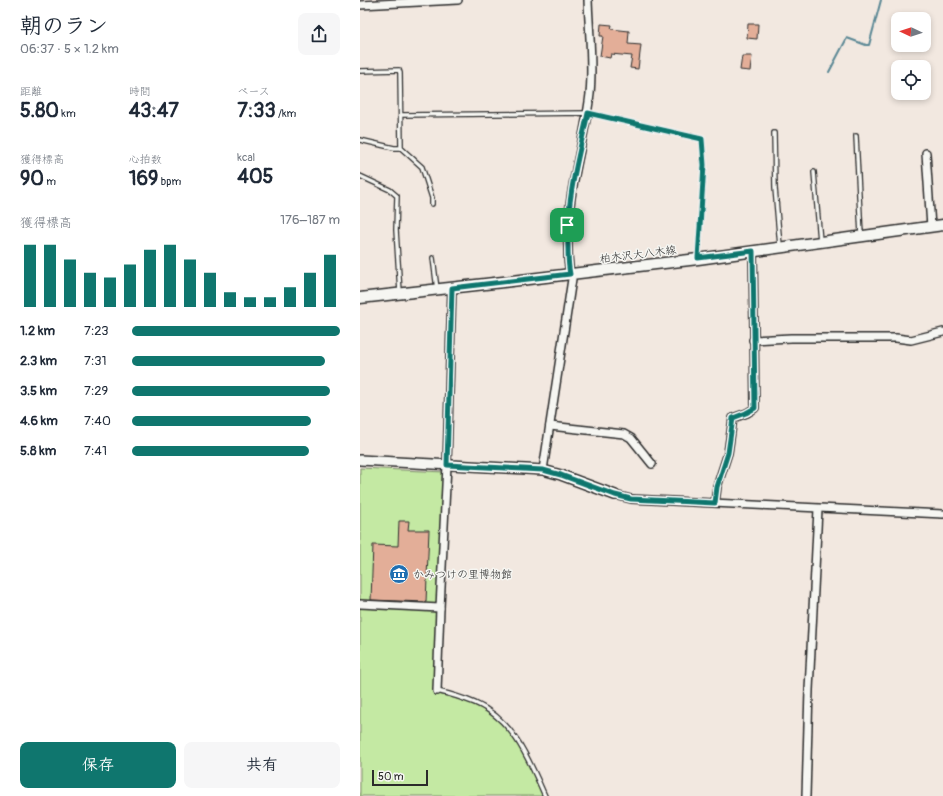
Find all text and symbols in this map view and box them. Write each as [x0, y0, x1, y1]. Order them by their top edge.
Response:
text: 朝のラン [20, 12, 108, 40]
north arrow [891, 12, 931, 52]
map controls [891, 12, 931, 100]
button: share [298, 13, 340, 55]
text: 06:37 · 5 × 1.2 km [20, 41, 119, 57]
button: locate [891, 60, 931, 100]
text: 距離 [20, 85, 42, 98]
text: 時間 [129, 85, 151, 98]
text: ペース [237, 85, 270, 98]
text: 5.80 [20, 98, 59, 123]
text: 43:47 [129, 98, 179, 123]
text: 7:33 [237, 98, 276, 123]
text: km [59, 107, 76, 120]
text: /km [276, 107, 296, 120]
text: kcal [237, 151, 255, 164]
text: 獲得標高 [20, 153, 64, 166]
text: 心拍数 [129, 153, 162, 166]
text: 405 [237, 164, 273, 189]
text: 90 [20, 166, 44, 191]
text: 169 [129, 166, 158, 191]
text: m [44, 175, 56, 188]
text: bpm [158, 175, 181, 188]
pin [550, 208, 584, 242]
text: 176–187 m [280, 212, 340, 228]
icon: arrive [556, 214, 578, 236]
text: 獲得標高 [20, 215, 72, 231]
street label: 柏木沢大八木線 [599, 243, 677, 266]
text: 1.2 km [20, 323, 55, 339]
text: 7:23 [84, 323, 108, 339]
text: 2.3 km [20, 353, 57, 369]
text: 7:31 [84, 353, 107, 369]
text: 3.5 km [20, 383, 57, 399]
text: 7:29 [84, 383, 108, 399]
text: 4.6 km [20, 413, 58, 429]
text: 7:40 [84, 413, 111, 429]
text: 5.8 km [20, 443, 56, 459]
text: 7:41 [84, 443, 107, 459]
museum icon: かみつけの里博物館 [388, 563, 410, 585]
place label: かみつけの里博物館 [413, 568, 512, 581]
button: 保存 [20, 742, 176, 788]
button: 共有 [184, 742, 340, 788]
scale bar [372, 768, 428, 787]
text: 50 m [378, 770, 404, 783]

